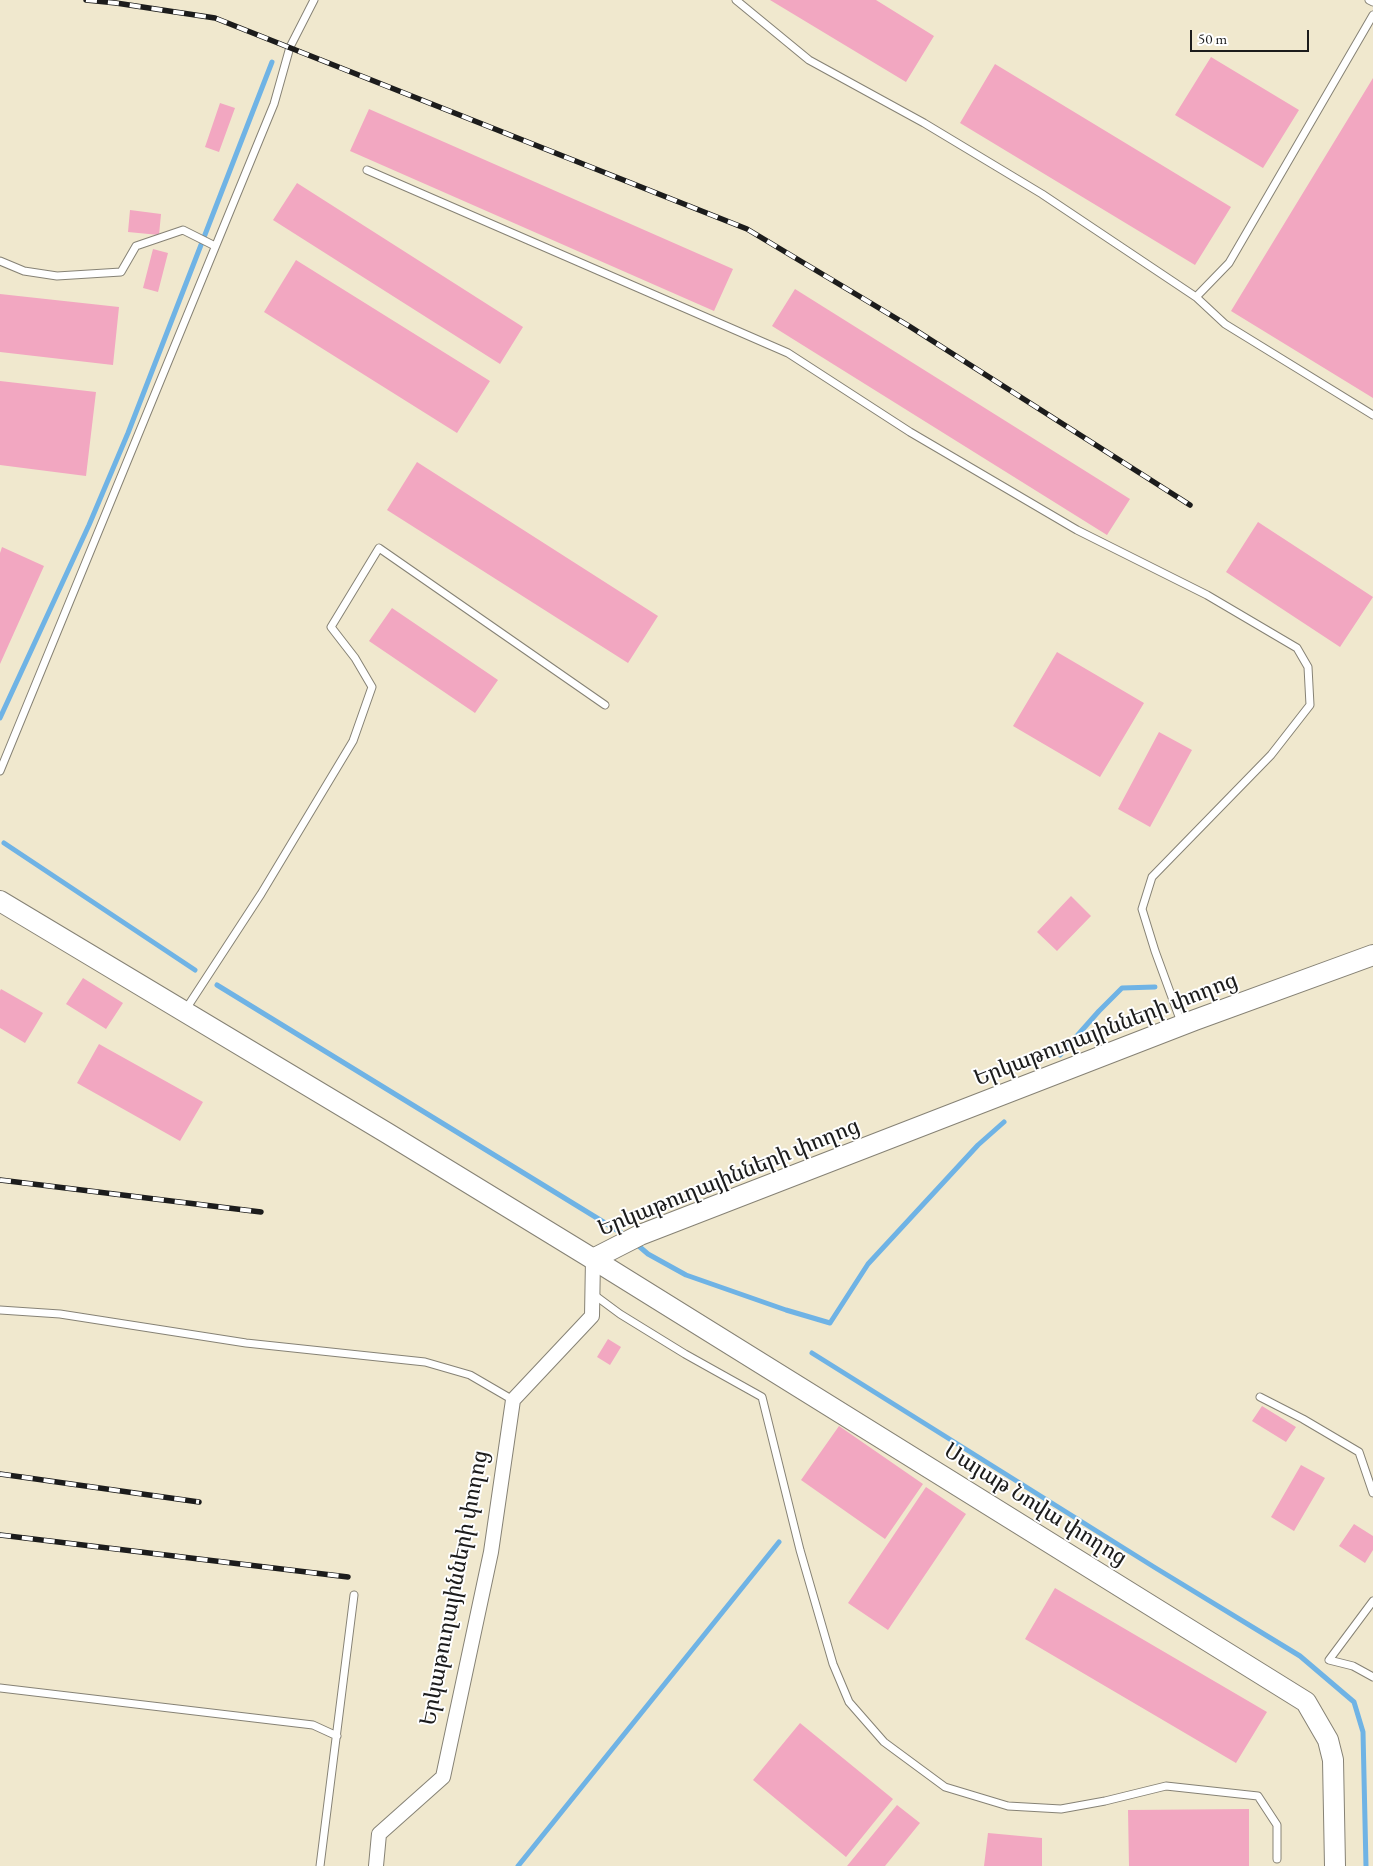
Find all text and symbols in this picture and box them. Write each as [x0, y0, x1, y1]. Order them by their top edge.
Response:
scale bar [1193, 20, 1312, 52]
text: 50 m [1198, 29, 1227, 48]
street label: Երկաթուղայինների փողոց [971, 968, 1241, 1092]
street label: Երկաթուղայինների փողոց [594, 1113, 864, 1243]
street label: Սայաթ Նովա փողոց [939, 1438, 1131, 1572]
street label: Երկաթուղայինների փողոց [415, 1448, 495, 1728]

